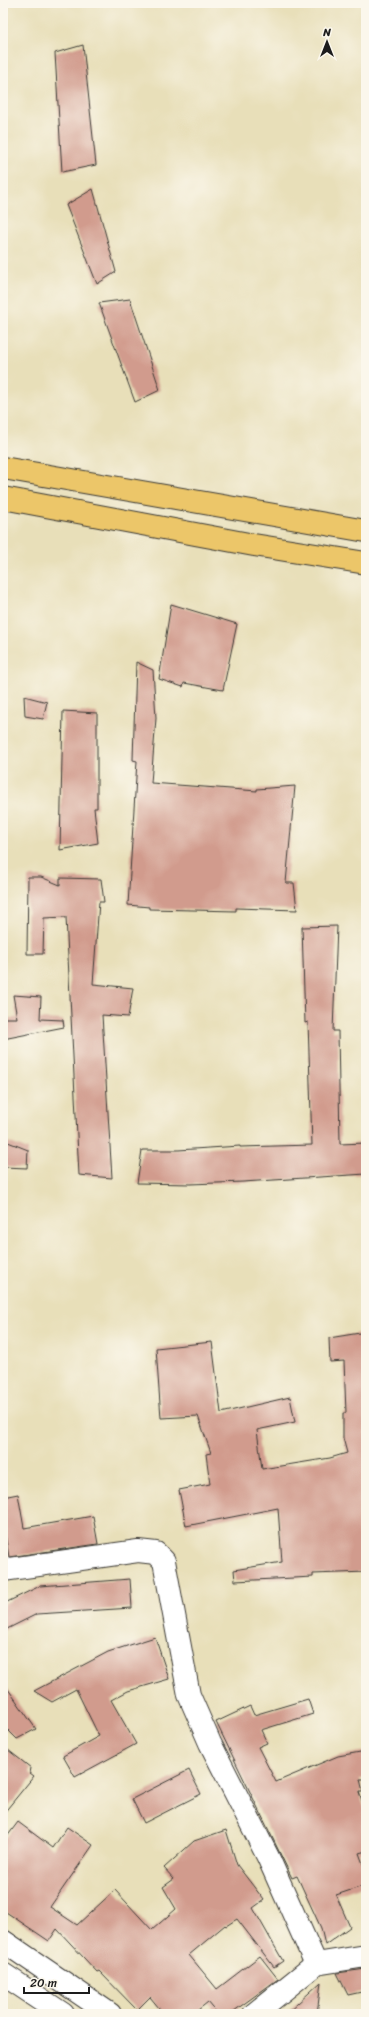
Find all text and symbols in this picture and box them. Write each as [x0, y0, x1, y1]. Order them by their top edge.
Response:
north arrow [307, 22, 347, 62]
text: N [322, 23, 331, 42]
scale bar [24, 1969, 89, 1995]
text: 20 m [30, 1972, 57, 1994]

